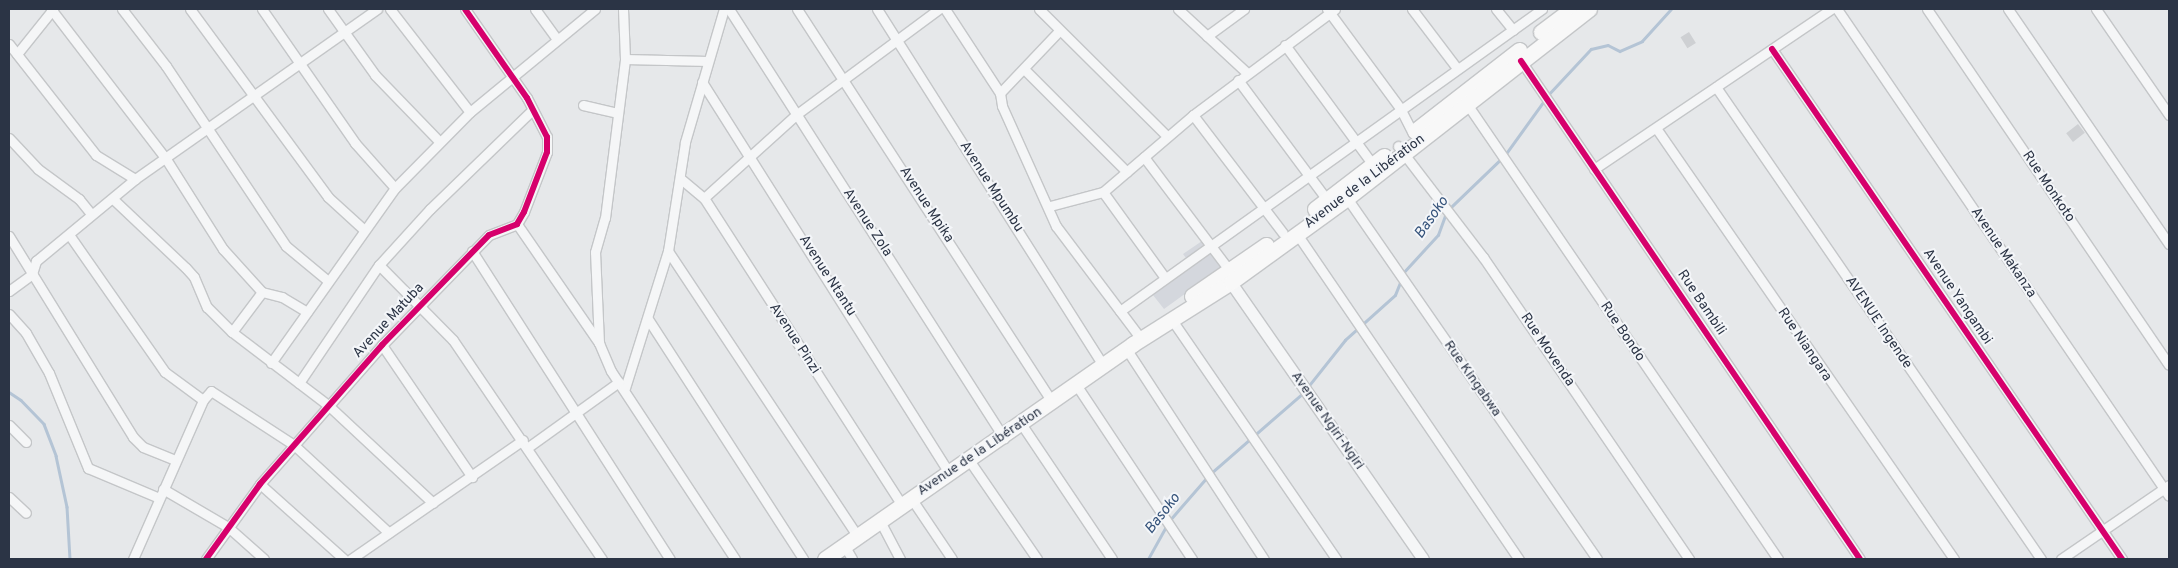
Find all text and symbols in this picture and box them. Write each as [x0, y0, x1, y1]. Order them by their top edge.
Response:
street label: Avenue de la Libération [1301, 131, 1429, 233]
street label: Avenue Mpumbu [955, 138, 1027, 236]
street label: Rue Monkoto [2018, 148, 2078, 226]
street label: Avenue Mpika [895, 164, 957, 246]
street label: Avenue Zola [839, 186, 895, 260]
water label: Basoko [1411, 194, 1453, 242]
street label: Avenue Makanza [1967, 205, 2039, 301]
street label: Avenue Ntantu [795, 232, 859, 320]
street label: Avenue Yangambi [1919, 246, 1995, 348]
street label: Rue Bambili [1673, 267, 1729, 339]
street label: AVENUE Ingende [1841, 274, 1915, 372]
street label: Avenue Matuba [350, 280, 428, 362]
street label: Rue Bondo [1596, 299, 1648, 365]
street label: Avenue Pinzi [765, 300, 823, 378]
street label: Rue Niangara [1773, 305, 1835, 385]
street label: Rue Movenda [1516, 310, 1578, 390]
street label: Rue Kingabwa [1440, 338, 1504, 420]
street label: Avenue Ngiri-Ngiri [1287, 369, 1367, 473]
street label: Avenue de la Libération [915, 404, 1045, 500]
water label: Basoko [1141, 490, 1185, 538]

